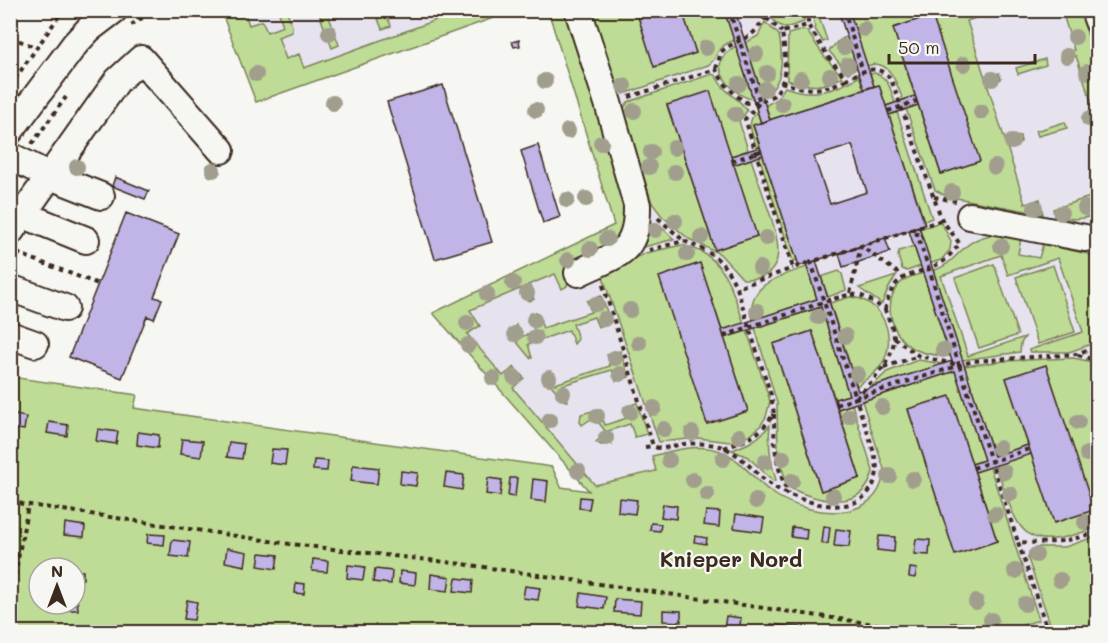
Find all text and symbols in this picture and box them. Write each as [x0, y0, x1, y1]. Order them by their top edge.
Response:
scale bar [889, 27, 1034, 65]
text: 50 m [898, 35, 940, 59]
district label: Knieper Nord [660, 545, 802, 572]
north arrow [27, 556, 87, 616]
text: N [51, 560, 63, 581]

